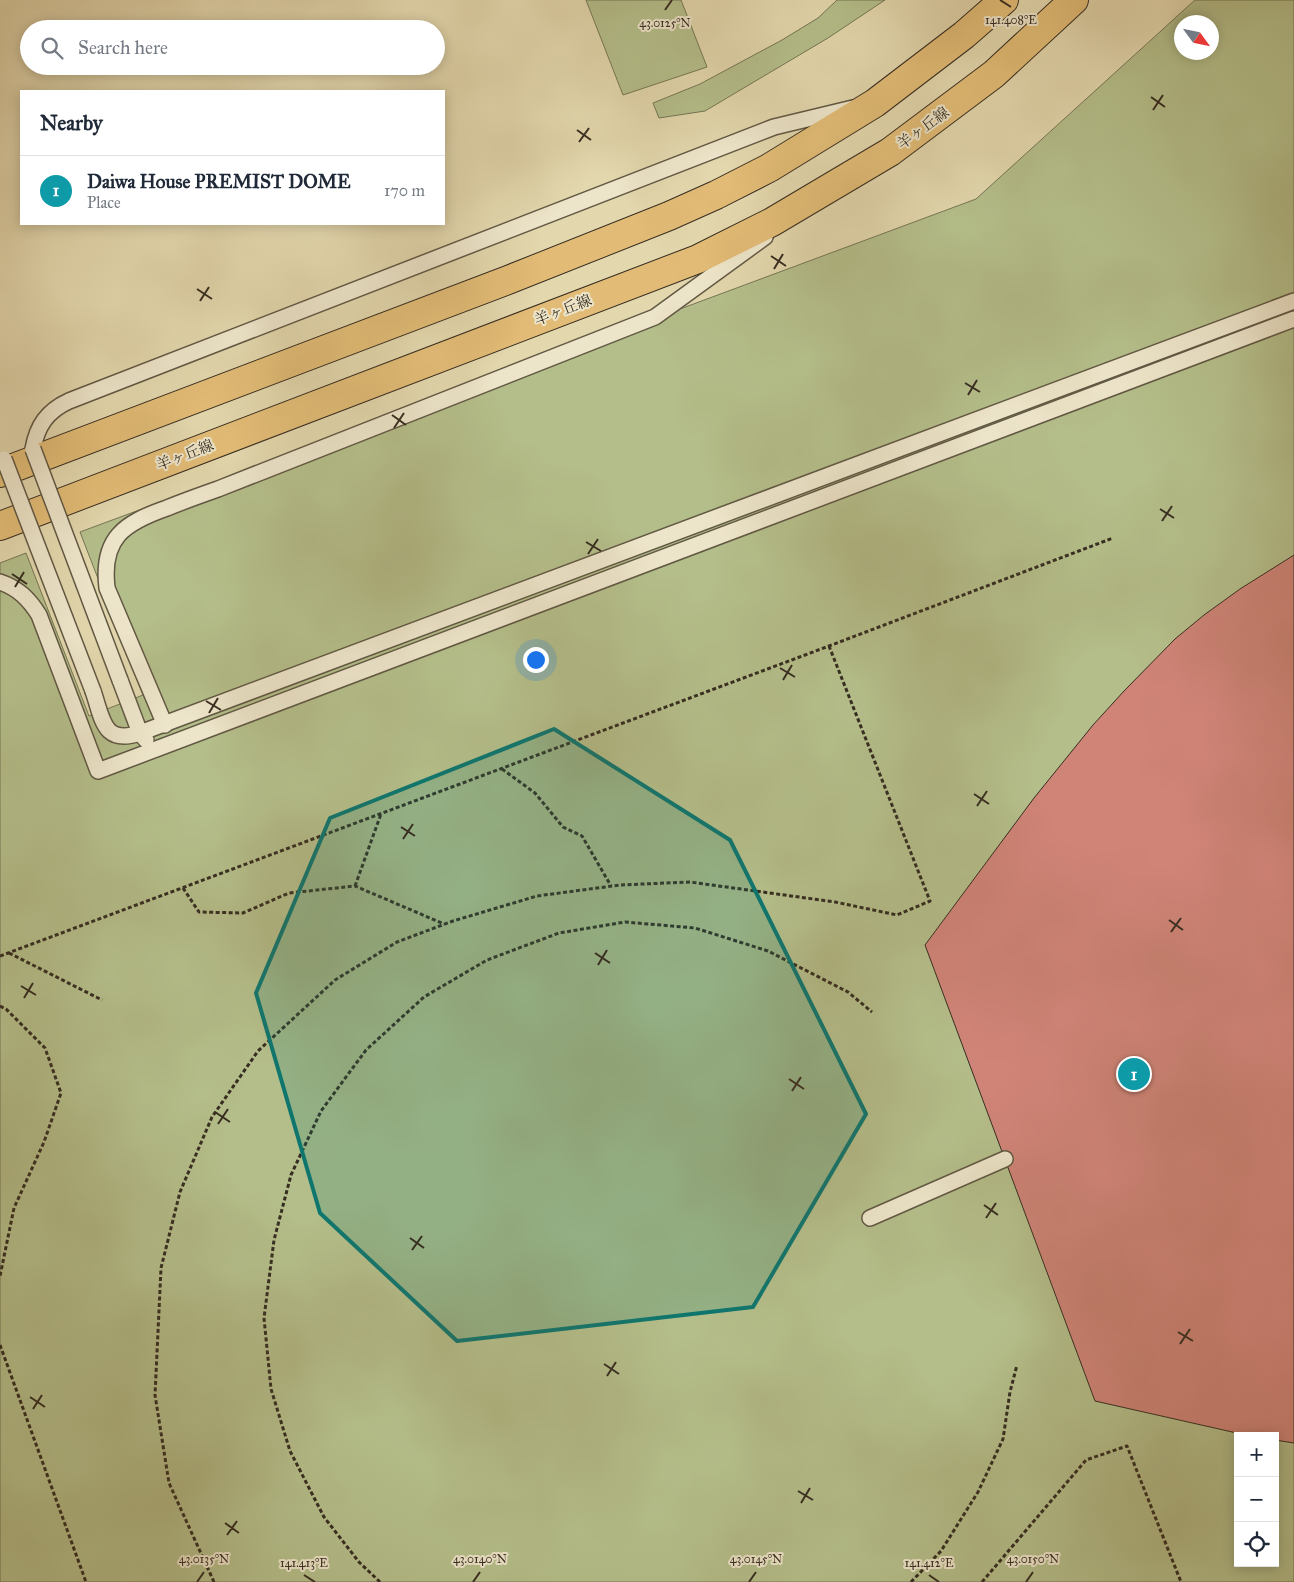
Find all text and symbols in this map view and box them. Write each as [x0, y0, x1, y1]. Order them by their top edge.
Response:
text: 141.408°E [985, 13, 1037, 27]
north arrow [1174, 15, 1219, 60]
text: 43.0125°N [639, 16, 691, 30]
search box [20, 20, 445, 75]
icon: search [38, 34, 66, 62]
text: Search here [78, 36, 168, 59]
street label: 羊ヶ丘線 [893, 103, 953, 153]
text: Nearby [40, 110, 103, 136]
text: Daiwa House PREMIST DOME [87, 170, 351, 193]
text: 1 [53, 181, 59, 200]
text: 170 m [384, 181, 425, 200]
text: Place [87, 193, 121, 212]
street label: 羊ヶ丘線 [532, 291, 594, 329]
street label: 羊ヶ丘線 [154, 436, 216, 474]
your location [523, 647, 549, 673]
pin: 1 [1118, 1055, 1150, 1093]
map controls [1234, 1432, 1279, 1567]
button: + [1234, 1432, 1279, 1477]
button: − [1234, 1477, 1279, 1522]
button: locate [1234, 1522, 1279, 1567]
text: 43.0135°N [179, 1552, 229, 1566]
text: 43.0140°N [453, 1552, 507, 1566]
text: 43.0145°N [730, 1552, 782, 1566]
text: 43.0150°N [1007, 1552, 1059, 1566]
text: 141.413°E [280, 1556, 328, 1570]
text: 141.412°E [904, 1556, 954, 1570]

